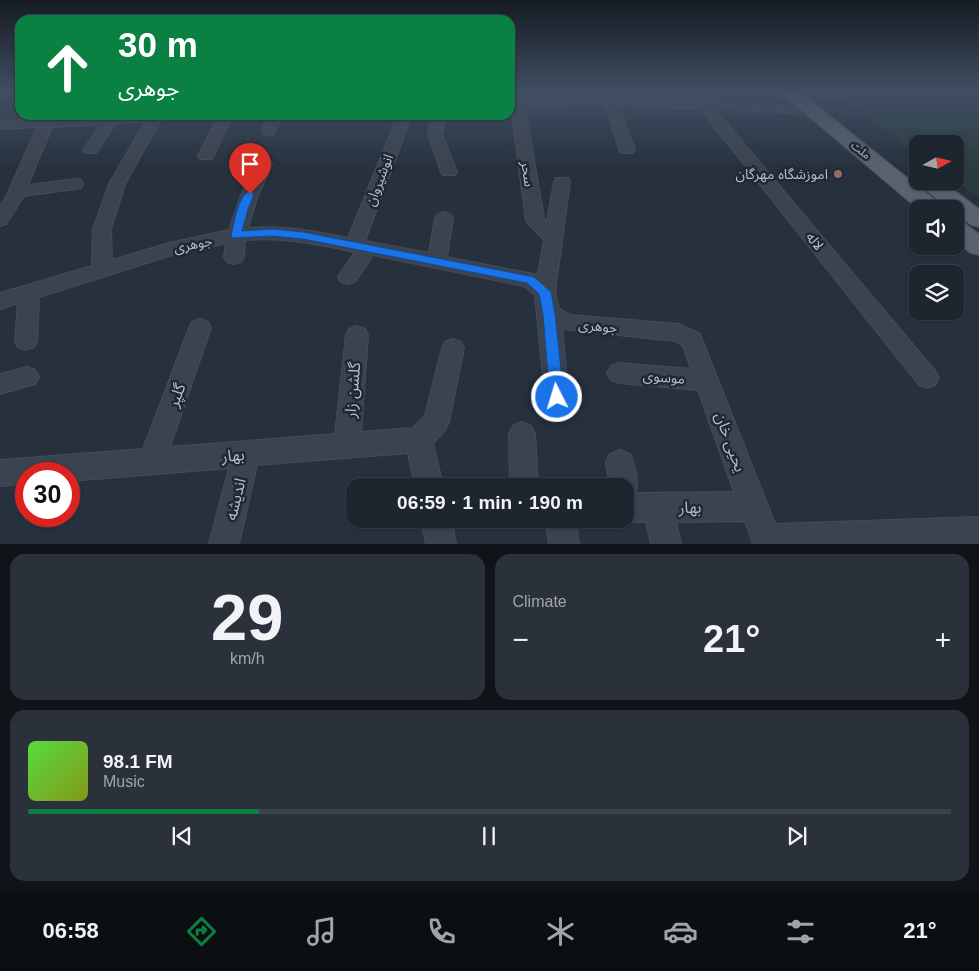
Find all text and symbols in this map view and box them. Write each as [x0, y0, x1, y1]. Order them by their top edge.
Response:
text: 30 m [118, 25, 198, 64]
icon: ahead [35, 35, 100, 100]
text: جوهری [118, 76, 179, 101]
north arrow [909, 135, 964, 190]
map controls [909, 135, 964, 320]
street label: ملت [849, 139, 873, 161]
pin [229, 143, 271, 194]
icon: arrive [236, 150, 264, 178]
street label: انوشیروان [362, 152, 397, 209]
street label: سحر [517, 159, 538, 188]
place label: اموزشگاه مهرگان [735, 166, 828, 183]
marker: اموزشگاه مهرگان [832, 168, 844, 180]
button: sound [909, 200, 964, 255]
street label: لاله [803, 229, 827, 253]
street label: جوهری [172, 232, 214, 257]
button: layers [909, 265, 964, 320]
street label: جوهری [578, 316, 618, 337]
street label: گلشن زار [341, 361, 364, 420]
street label: موسوی [642, 367, 686, 388]
position arrow [530, 370, 582, 422]
street label: گلپر [164, 381, 191, 411]
street label: یحیی خان [711, 410, 749, 475]
street label: بهار [220, 446, 245, 466]
speed limit sign: 30 [15, 462, 80, 527]
street label: اندیشه [222, 476, 249, 522]
text: 06:59 · 1 min · 190 m [397, 492, 583, 513]
street label: بهار [677, 499, 702, 517]
text: 29 [211, 581, 283, 654]
text: Climate [513, 593, 567, 610]
text: 21° [703, 618, 760, 660]
text: − [513, 624, 529, 655]
text: + [935, 624, 951, 655]
text: km/h [230, 650, 265, 667]
text: 98.1 FM [103, 751, 173, 772]
text: Music [103, 773, 145, 790]
icon: previous [168, 822, 196, 850]
icon: pause [475, 822, 503, 850]
icon: next [783, 822, 811, 850]
icon: directions [184, 914, 219, 949]
icon: music [304, 914, 339, 949]
icon: phone [424, 914, 459, 949]
icon: climate [543, 914, 578, 949]
icon: car [663, 914, 698, 949]
icon: filters [783, 914, 818, 949]
text: 06:58 [42, 918, 99, 943]
text: 21° [903, 918, 936, 943]

